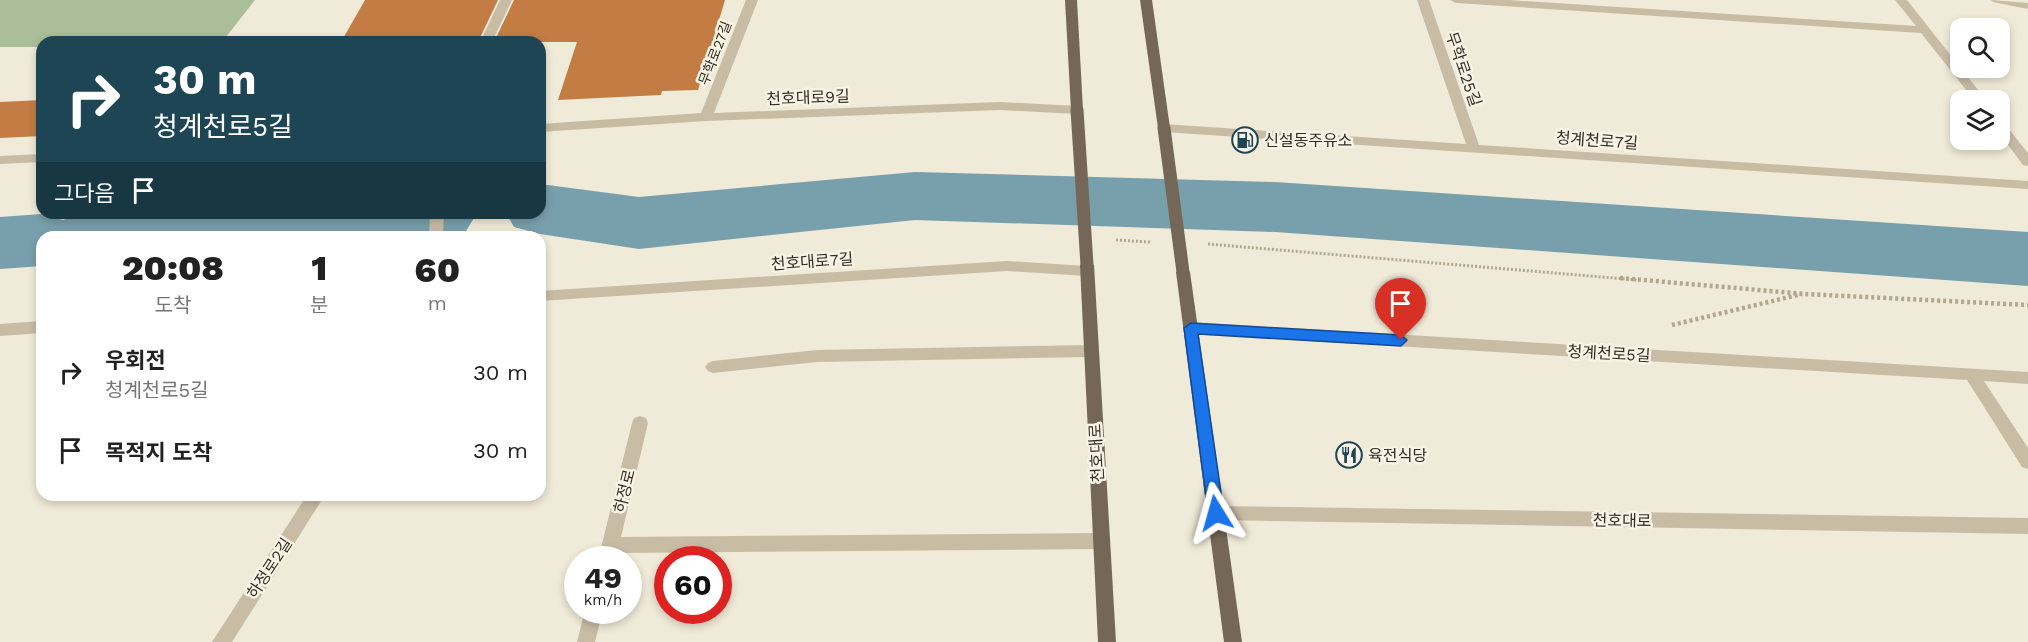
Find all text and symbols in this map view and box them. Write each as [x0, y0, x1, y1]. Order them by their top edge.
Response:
map controls [1950, 18, 2010, 150]
button: search [1950, 18, 2010, 78]
street label: 무학로27길 [695, 19, 735, 87]
street label: 무학로25길 [1442, 29, 1485, 109]
text: 30 m [153, 55, 257, 104]
icon: right [54, 60, 132, 138]
street label: 천호대로9길 [766, 87, 850, 108]
button: layers [1950, 90, 2010, 150]
text: 청계천로5길 [153, 111, 293, 143]
fuel station icon: 신설동주유소 [1230, 125, 1260, 155]
street label: 청계천로7길 [1555, 128, 1639, 153]
place label: 신설동주유소 [1264, 131, 1352, 150]
icon: arrive [127, 174, 160, 207]
text: 그다음 [54, 181, 115, 206]
text: 20:08 [122, 247, 224, 289]
text: 1 [311, 247, 327, 289]
text: 60 [414, 249, 460, 291]
street label: 천호대로7길 [770, 249, 854, 274]
pin [1375, 278, 1426, 340]
icon: arrive [1384, 287, 1417, 320]
text: m [428, 291, 447, 315]
text: 도착 [155, 293, 191, 317]
text: 분 [310, 293, 328, 317]
street label: 청계천로5길 [1567, 342, 1651, 365]
text: 우회전 [105, 348, 166, 373]
icon: right [54, 356, 87, 389]
text: 30 m [473, 360, 528, 385]
text: 청계천로5길 [105, 378, 209, 402]
street label: 천호대로 [1085, 423, 1108, 483]
icon: arrive [54, 434, 87, 467]
text: 30 m [473, 438, 528, 463]
text: 목적지 도착 [105, 440, 213, 465]
restaurant icon: 육전식당 [1334, 440, 1364, 470]
place label: 육전식당 [1368, 446, 1427, 465]
street label: 하정로 [610, 467, 639, 515]
position arrow [1184, 481, 1248, 545]
street label: 천호대로 [1592, 510, 1652, 531]
street label: 하정로2길 [243, 534, 296, 602]
speed limit sign: 60 [654, 546, 732, 624]
text: 49 [584, 560, 622, 595]
text: km/h [584, 591, 622, 609]

